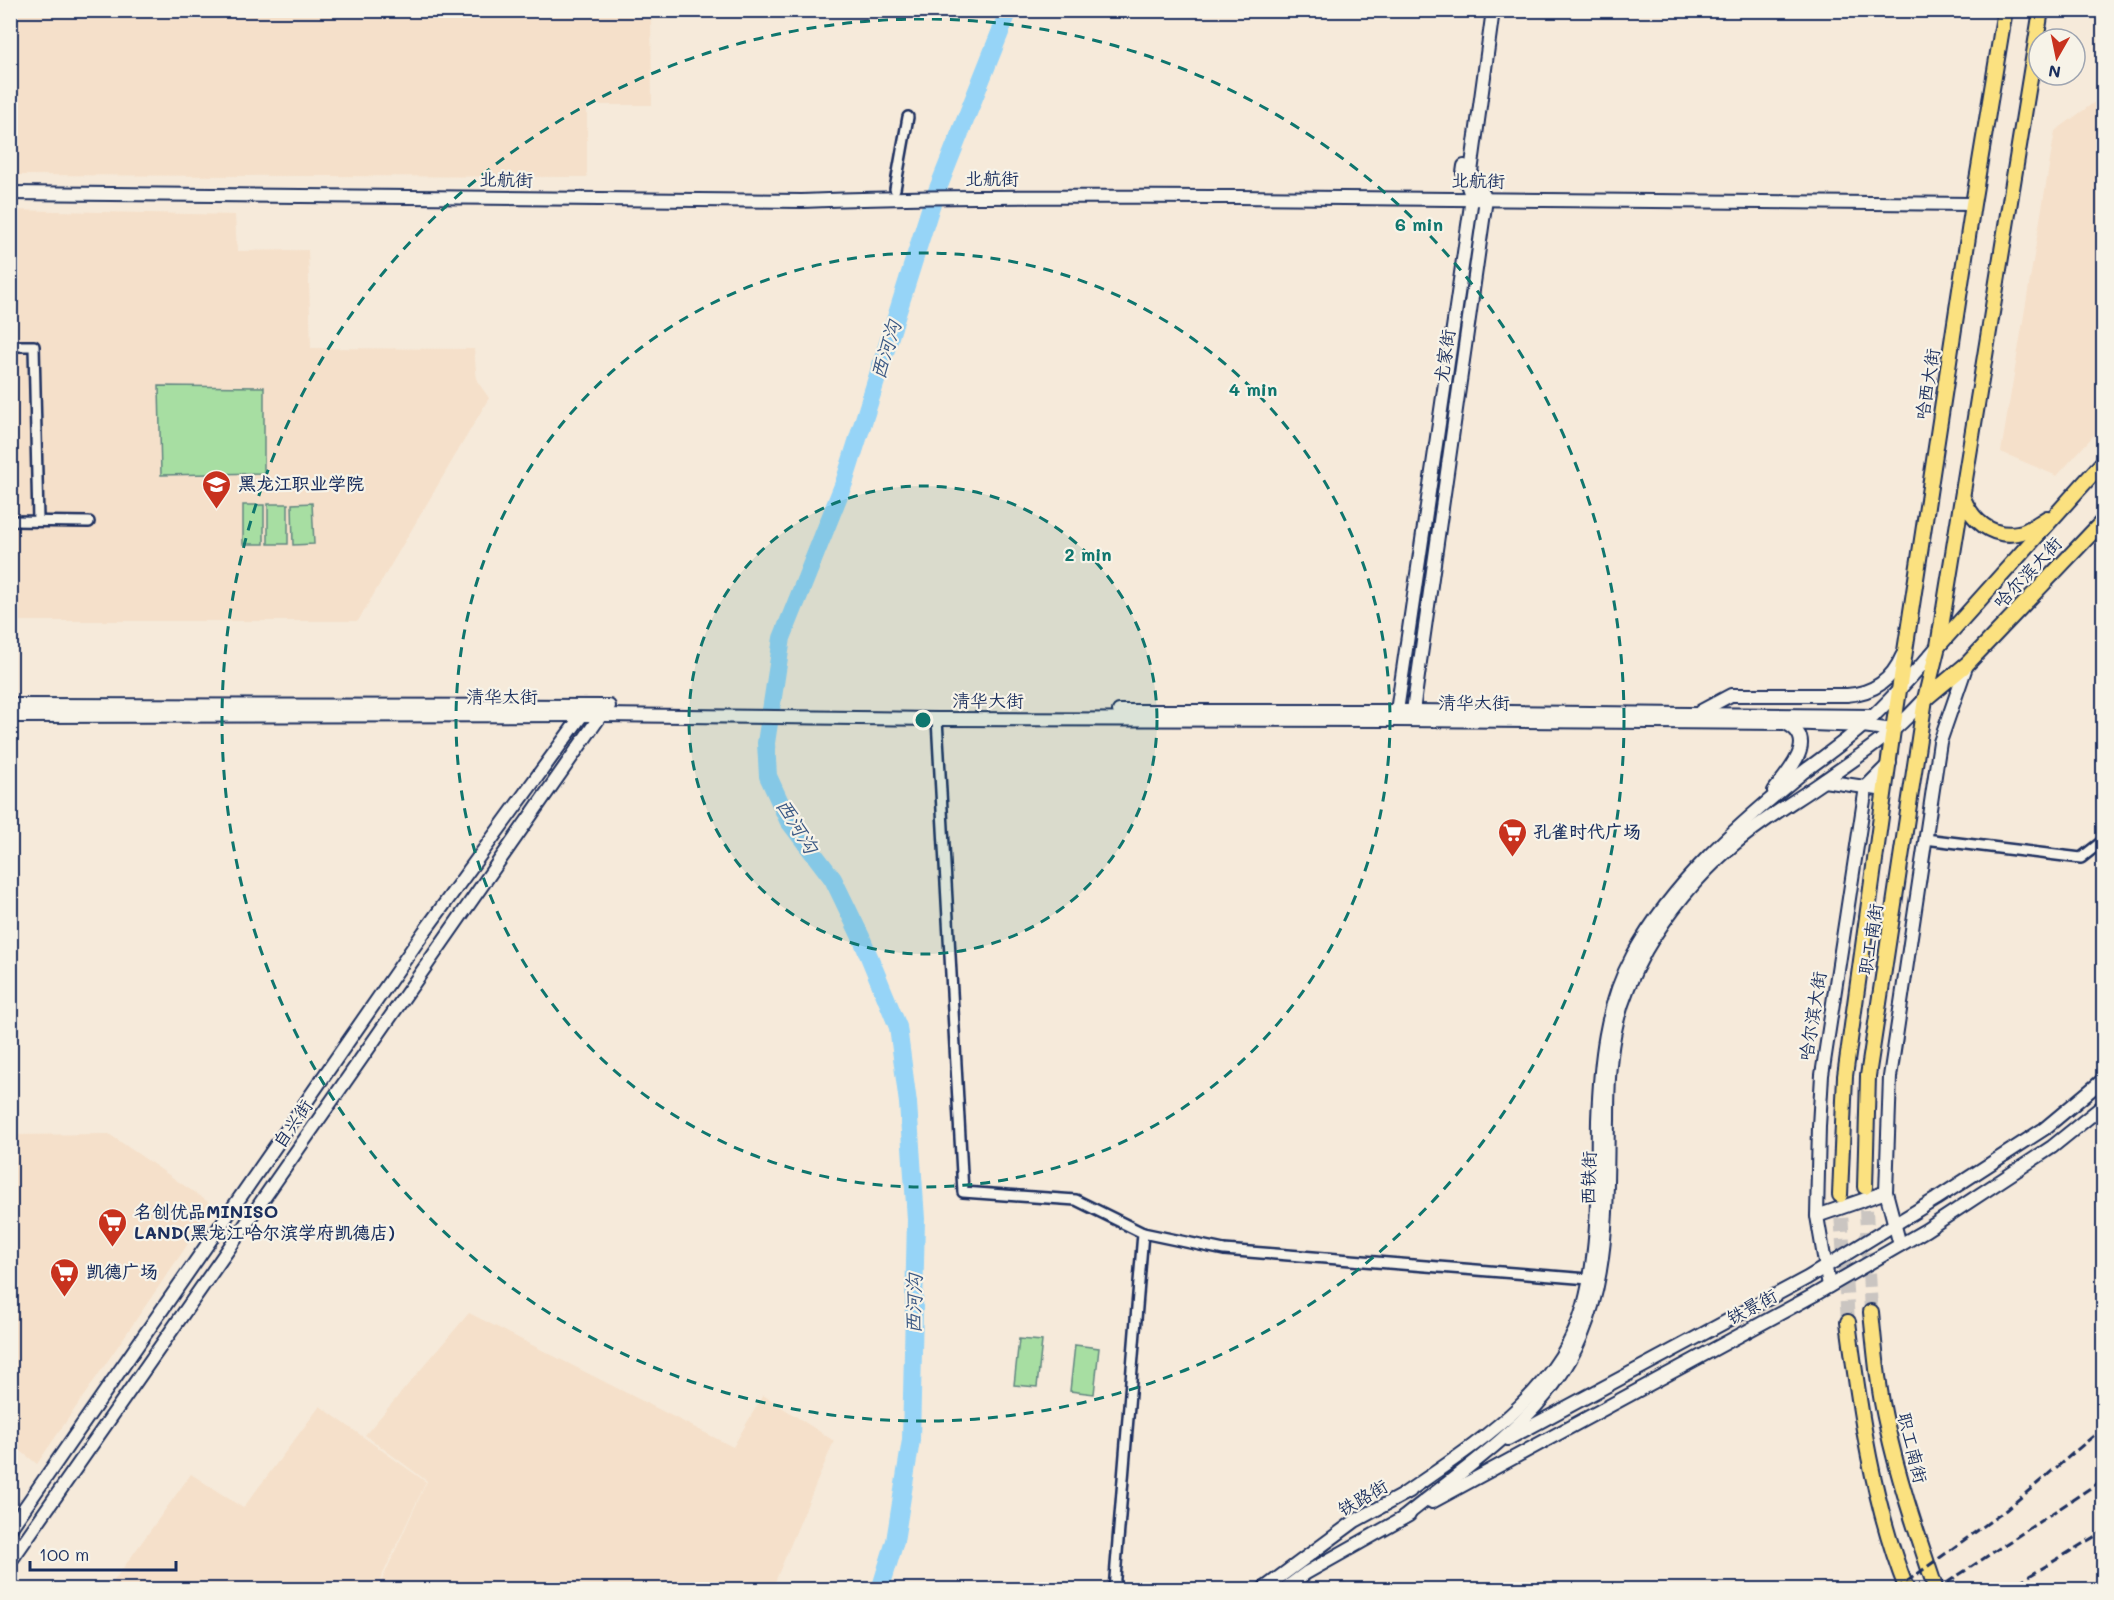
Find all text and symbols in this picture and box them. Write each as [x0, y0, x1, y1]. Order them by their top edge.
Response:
north arrow [2027, 27, 2087, 87]
text: N [2047, 61, 2062, 84]
street label: 北航街 [965, 166, 1019, 190]
street label: 北航街 [479, 167, 533, 191]
street label: 北航街 [1451, 168, 1505, 192]
text: 6 min [1395, 212, 1443, 236]
water label: 西河沟 [864, 315, 907, 382]
street label: 尤家街 [1428, 327, 1460, 384]
street label: 哈西大街 [1910, 346, 1944, 421]
text: 4 min [1229, 377, 1277, 401]
school or university icon: 黑龙江职业学院 [201, 468, 233, 510]
place label: 黑龙江职业学院 [238, 471, 364, 495]
street label: 哈尔滨大街 [1988, 531, 2067, 613]
text: 2 min [1064, 542, 1112, 566]
street label: 清华大街 [466, 684, 538, 708]
street label: 清华大街 [952, 688, 1024, 712]
street label: 清华大街 [1438, 690, 1510, 714]
centre of rings [913, 710, 933, 730]
water label: 西河沟 [771, 793, 826, 859]
supermarket icon: 孔雀时代广场 [1496, 816, 1528, 858]
place label: 孔雀时代广场 [1533, 819, 1641, 843]
street label: 职工南街 [1853, 901, 1887, 976]
street label: 哈尔滨大街 [1793, 970, 1831, 1062]
street label: 自兴街 [267, 1094, 317, 1152]
street label: 西铁街 [1576, 1151, 1600, 1205]
place label: 名创优品MINISO LAND(黑龙江哈尔滨学府凯德店) [134, 1199, 395, 1244]
supermarket icon: 名创优品MINISO LAND(黑龙江哈尔滨学府凯德店) [97, 1206, 129, 1248]
supermarket icon: 凯德广场 [49, 1256, 81, 1298]
place label: 凯德广场 [86, 1259, 158, 1283]
water label: 西河沟 [899, 1272, 927, 1334]
street label: 铁景街 [1722, 1283, 1781, 1329]
street label: 职工南街 [1893, 1410, 1933, 1486]
street label: 铁路街 [1333, 1473, 1392, 1521]
scale bar [30, 1534, 176, 1572]
text: 100 m [39, 1542, 89, 1566]

